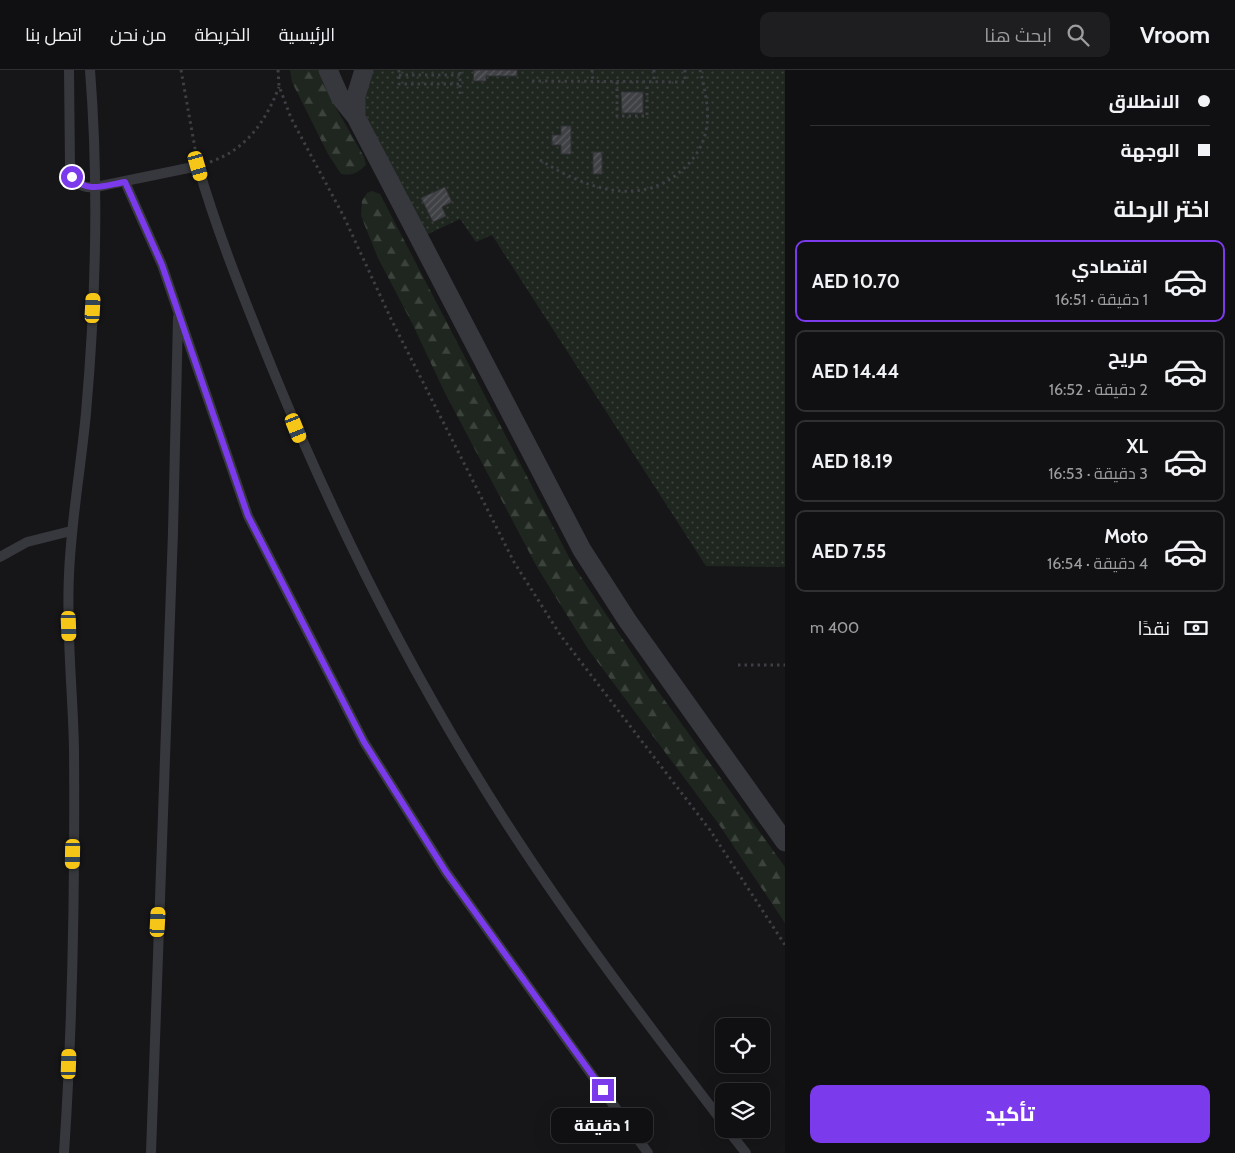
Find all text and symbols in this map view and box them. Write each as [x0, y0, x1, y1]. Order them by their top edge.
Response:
search box [760, 12, 1110, 57]
text: Vroom [1140, 20, 1210, 49]
icon: search [1064, 21, 1092, 49]
text: اتصل بنا [25, 24, 82, 46]
text: من نحن [110, 24, 166, 46]
text: الخريطة [194, 24, 251, 46]
text: الرئيسية [279, 24, 335, 46]
text: ابحث هنا [984, 24, 1052, 47]
text: الانطلاق [1109, 90, 1180, 113]
text: الوجهة [1120, 139, 1180, 162]
car [186, 150, 209, 182]
route start [61, 166, 83, 188]
text: اختر الرحلة [1114, 196, 1210, 223]
text: اقتصادي [1072, 255, 1148, 278]
icon: car [1163, 259, 1208, 304]
text: AED 10.70 [812, 270, 900, 293]
text: 1 دقيقة · 16:51 [1055, 290, 1148, 309]
car [84, 293, 101, 323]
text: مريح [1108, 345, 1148, 368]
icon: car [1163, 349, 1208, 394]
text: AED 14.44 [812, 360, 899, 383]
text: 2 دقيقة · 16:52 [1049, 380, 1148, 399]
car [283, 411, 308, 445]
text: XL [1127, 435, 1148, 458]
icon: car [1163, 439, 1208, 484]
text: AED 18.19 [812, 450, 893, 473]
text: 3 دقيقة · 16:53 [1048, 464, 1148, 483]
text: Moto [1104, 525, 1148, 548]
icon: car [1163, 529, 1208, 574]
text: AED 7.55 [812, 540, 886, 563]
text: 4 دقيقة · 16:54 [1047, 554, 1148, 573]
car [60, 611, 77, 641]
icon: cash [1182, 614, 1210, 642]
text: نقدًا [1138, 617, 1170, 640]
text: 400 m [810, 618, 859, 637]
car [65, 839, 80, 869]
car [149, 907, 166, 937]
map controls [715, 1018, 770, 1138]
button: locate [715, 1018, 770, 1073]
car [60, 1049, 77, 1079]
route end [592, 1079, 614, 1101]
button: layers [715, 1083, 770, 1138]
button: تأكيد [810, 1085, 1210, 1143]
callout: 1 دقيقة [552, 1108, 654, 1142]
text: 1 دقيقة [574, 1116, 630, 1135]

